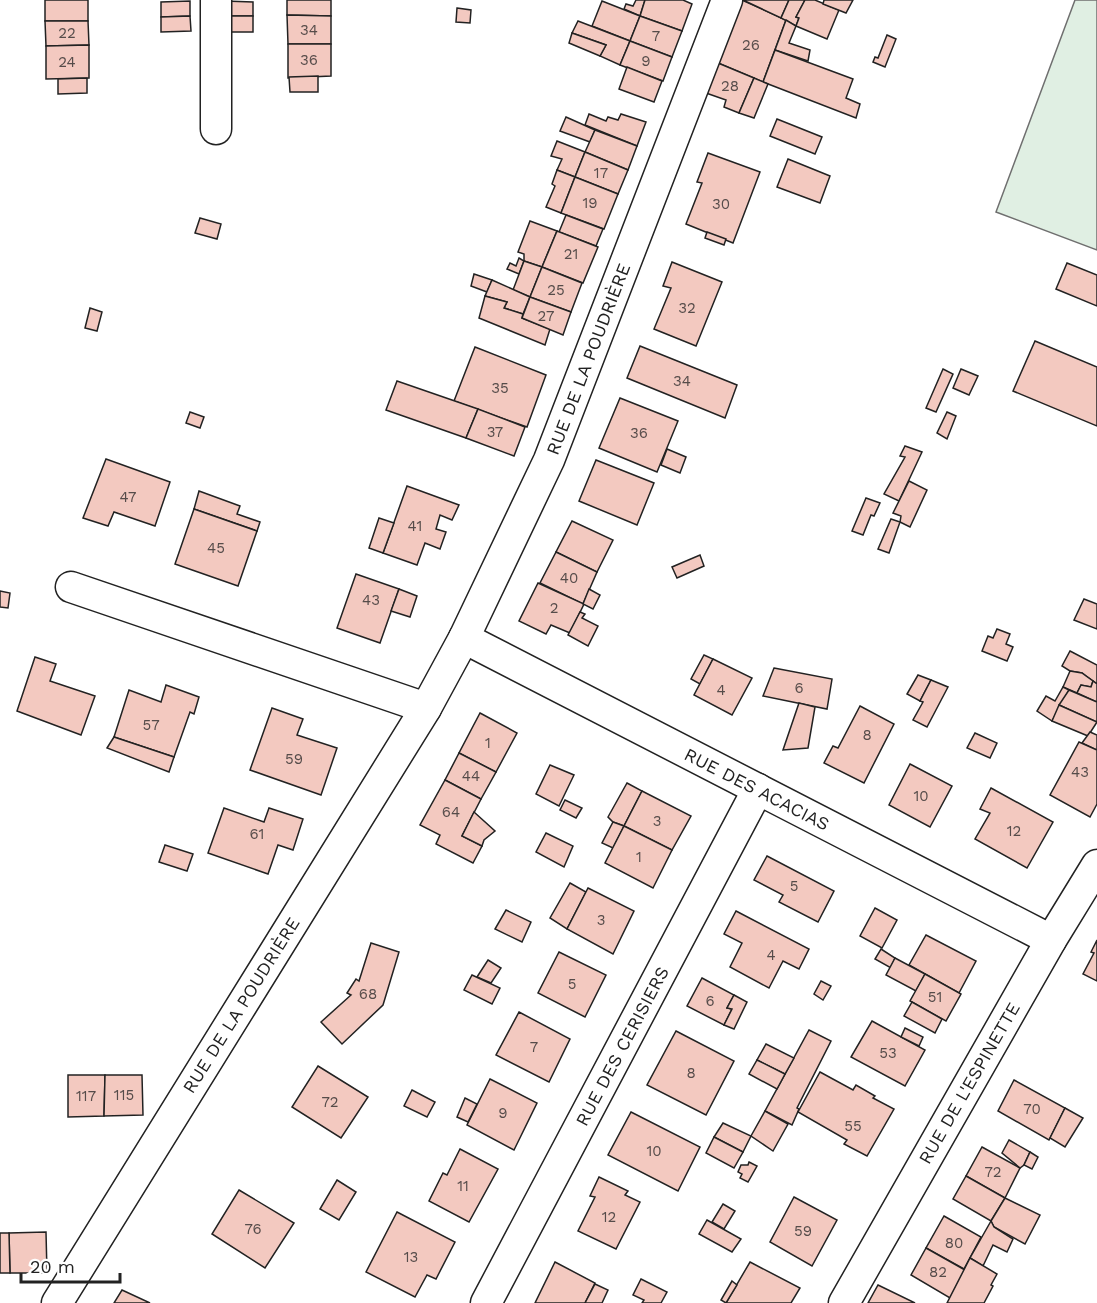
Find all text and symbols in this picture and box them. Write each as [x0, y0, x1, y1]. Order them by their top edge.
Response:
house number: 34 [300, 21, 318, 39]
house number: 22 [58, 24, 76, 42]
house number: 7 [652, 27, 660, 45]
house number: 26 [742, 36, 760, 54]
house number: 36 [300, 51, 318, 69]
house number: 9 [641, 52, 651, 70]
house number: 24 [58, 53, 76, 71]
house number: 28 [721, 77, 739, 95]
house number: 17 [594, 164, 608, 182]
house number: 19 [582, 194, 598, 212]
house number: 30 [712, 195, 730, 213]
house number: 21 [564, 245, 578, 263]
street label: RUE DE LA POUDRIÈRE [542, 260, 634, 458]
house number: 25 [547, 281, 565, 299]
house number: 32 [678, 299, 696, 317]
house number: 27 [538, 307, 554, 325]
house number: 34 [673, 372, 691, 390]
house number: 35 [491, 379, 509, 397]
house number: 37 [487, 423, 503, 441]
house number: 36 [630, 424, 648, 442]
house number: 47 [120, 488, 136, 506]
house number: 41 [408, 517, 422, 535]
house number: 45 [207, 539, 225, 557]
house number: 40 [560, 569, 578, 587]
house number: 43 [362, 591, 380, 609]
house number: 2 [550, 599, 558, 617]
house number: 6 [794, 679, 804, 697]
house number: 4 [716, 681, 726, 699]
house number: 57 [142, 716, 160, 734]
house number: 8 [862, 726, 872, 744]
house number: 1 [485, 734, 491, 752]
street label: RUE DES ACACIAS [681, 743, 833, 835]
house number: 59 [285, 750, 303, 768]
house number: 43 [1071, 763, 1089, 781]
house number: 44 [462, 767, 480, 785]
house number: 10 [913, 787, 929, 805]
house number: 64 [442, 803, 460, 821]
house number: 3 [653, 812, 661, 830]
house number: 12 [1007, 822, 1021, 840]
house number: 61 [250, 825, 264, 843]
house number: 1 [636, 848, 642, 866]
house number: 5 [790, 877, 798, 895]
house number: 3 [597, 911, 605, 929]
street label: RUE DE LA POUDRIÈRE [178, 913, 304, 1097]
house number: 4 [766, 946, 776, 964]
street label: RUE DES CERISIERS [571, 963, 673, 1129]
house number: 5 [568, 975, 576, 993]
house number: 68 [359, 985, 377, 1003]
house number: 51 [928, 988, 942, 1006]
house number: 6 [705, 992, 715, 1010]
street label: RUE DE L'ESPINETTE [914, 998, 1024, 1168]
house number: 7 [530, 1038, 538, 1056]
house number: 53 [879, 1044, 897, 1062]
house number: 8 [686, 1064, 696, 1082]
house number: 115 [114, 1086, 134, 1104]
house number: 117 [76, 1087, 96, 1105]
house number: 72 [321, 1093, 339, 1111]
house number: 70 [1023, 1100, 1041, 1118]
house number: 9 [498, 1104, 508, 1122]
house number: 55 [844, 1117, 862, 1135]
house number: 10 [646, 1142, 662, 1160]
house number: 72 [984, 1163, 1002, 1181]
house number: 11 [457, 1177, 469, 1195]
house number: 12 [602, 1208, 616, 1226]
house number: 76 [244, 1220, 262, 1238]
house number: 59 [794, 1222, 812, 1240]
house number: 80 [945, 1234, 963, 1252]
scale bar [21, 1246, 120, 1284]
house number: 13 [404, 1248, 418, 1266]
text: 20 m [30, 1256, 75, 1277]
house number: 82 [929, 1263, 947, 1281]

